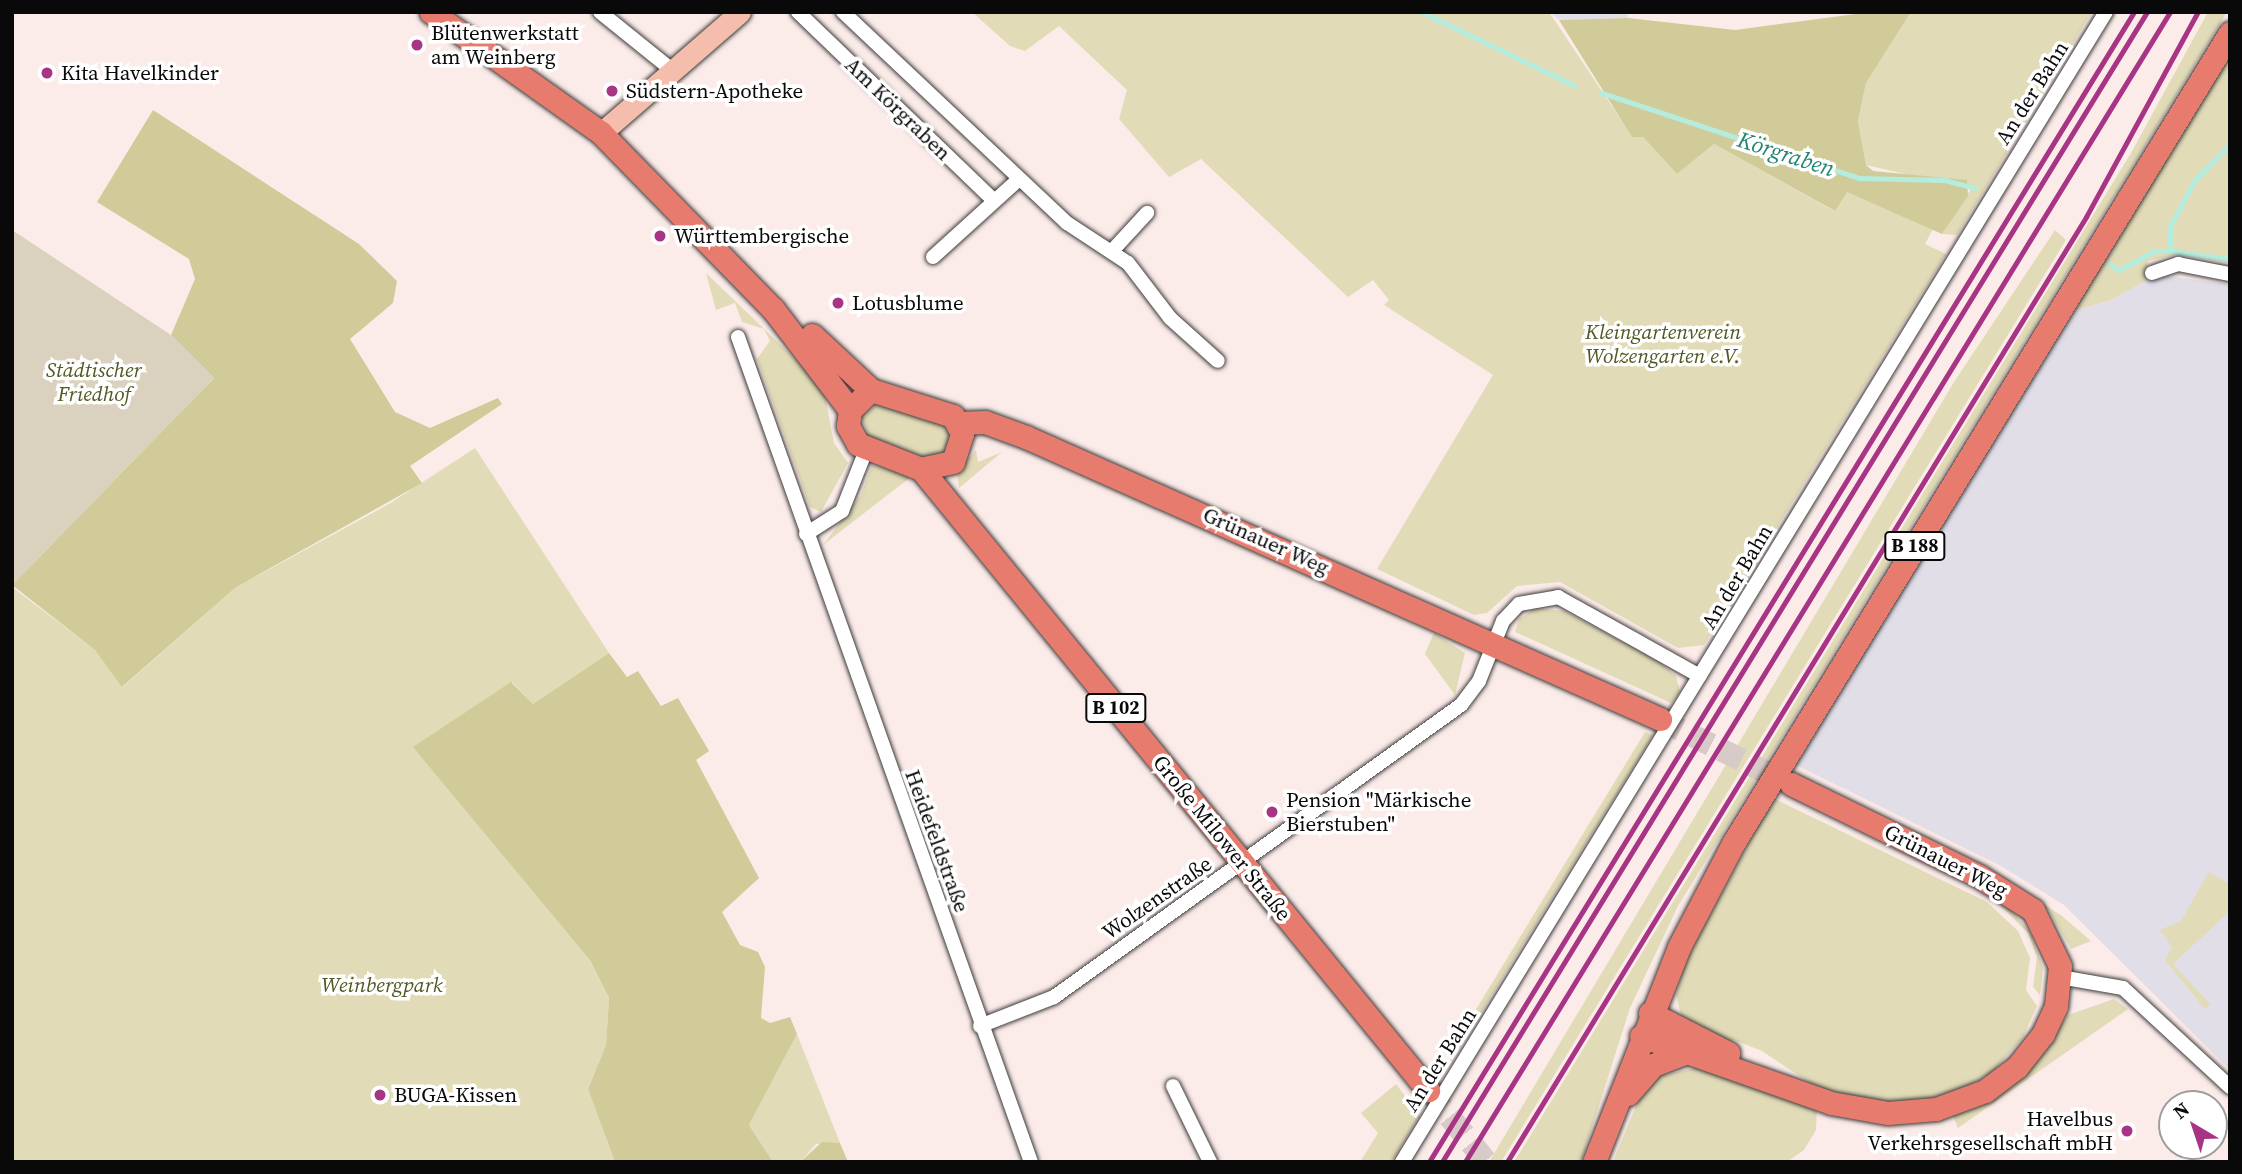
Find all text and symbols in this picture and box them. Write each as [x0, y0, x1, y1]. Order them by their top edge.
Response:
place label: Blütenwerkstatt am Weinberg [431, 20, 579, 70]
marker: Blütenwerkstatt am Weinberg [409, 37, 425, 53]
street label: An der Bahn [1990, 37, 2074, 149]
street label: Am Körgraben [840, 52, 956, 166]
place label: Kita Havelkinder [61, 60, 219, 86]
marker: Kita Havelkinder [39, 65, 55, 81]
place label: Südstern-Apotheke [626, 78, 803, 104]
marker: Südstern-Apotheke [604, 83, 620, 99]
water label: Körgraben [1734, 125, 1838, 183]
place label: Württembergische [674, 223, 849, 249]
marker: Württembergische [652, 228, 668, 244]
place label: Lotusblume [852, 290, 964, 316]
marker: Lotusblume [830, 295, 846, 311]
park label: Kleingartenverein Wolzengarten e.V. [1585, 319, 1741, 369]
park label: Städtischer Friedhof [46, 357, 142, 407]
street label: Grünauer Weg [1199, 502, 1333, 580]
street label: An der Bahn [1696, 520, 1778, 634]
road number: B 188 [1884, 530, 1946, 562]
road number: B 102 [1084, 692, 1148, 723]
street label: Große Milower Straße [1148, 750, 1296, 926]
street label: Heidefeldstraße [900, 766, 974, 916]
place label: Pension "Märkische Bierstuben" [1286, 787, 1471, 837]
marker: Pension "Märkische Bierstuben" [1264, 804, 1280, 820]
street label: Grünauer Weg [1880, 819, 2012, 903]
street label: Wolzenstraße [1097, 851, 1217, 945]
park label: Weinbergpark [321, 972, 443, 998]
street label: An der Bahn [1398, 1004, 1482, 1116]
place label: BUGA-Kissen [394, 1082, 517, 1108]
marker: BUGA-Kissen [372, 1087, 388, 1103]
north arrow [2158, 1090, 2228, 1160]
text: N [2167, 1096, 2195, 1125]
place label: Havelbus Verkehrsgesellschaft mbH [1867, 1106, 2113, 1156]
marker: Havelbus Verkehrsgesellschaft mbH [2119, 1123, 2135, 1139]

